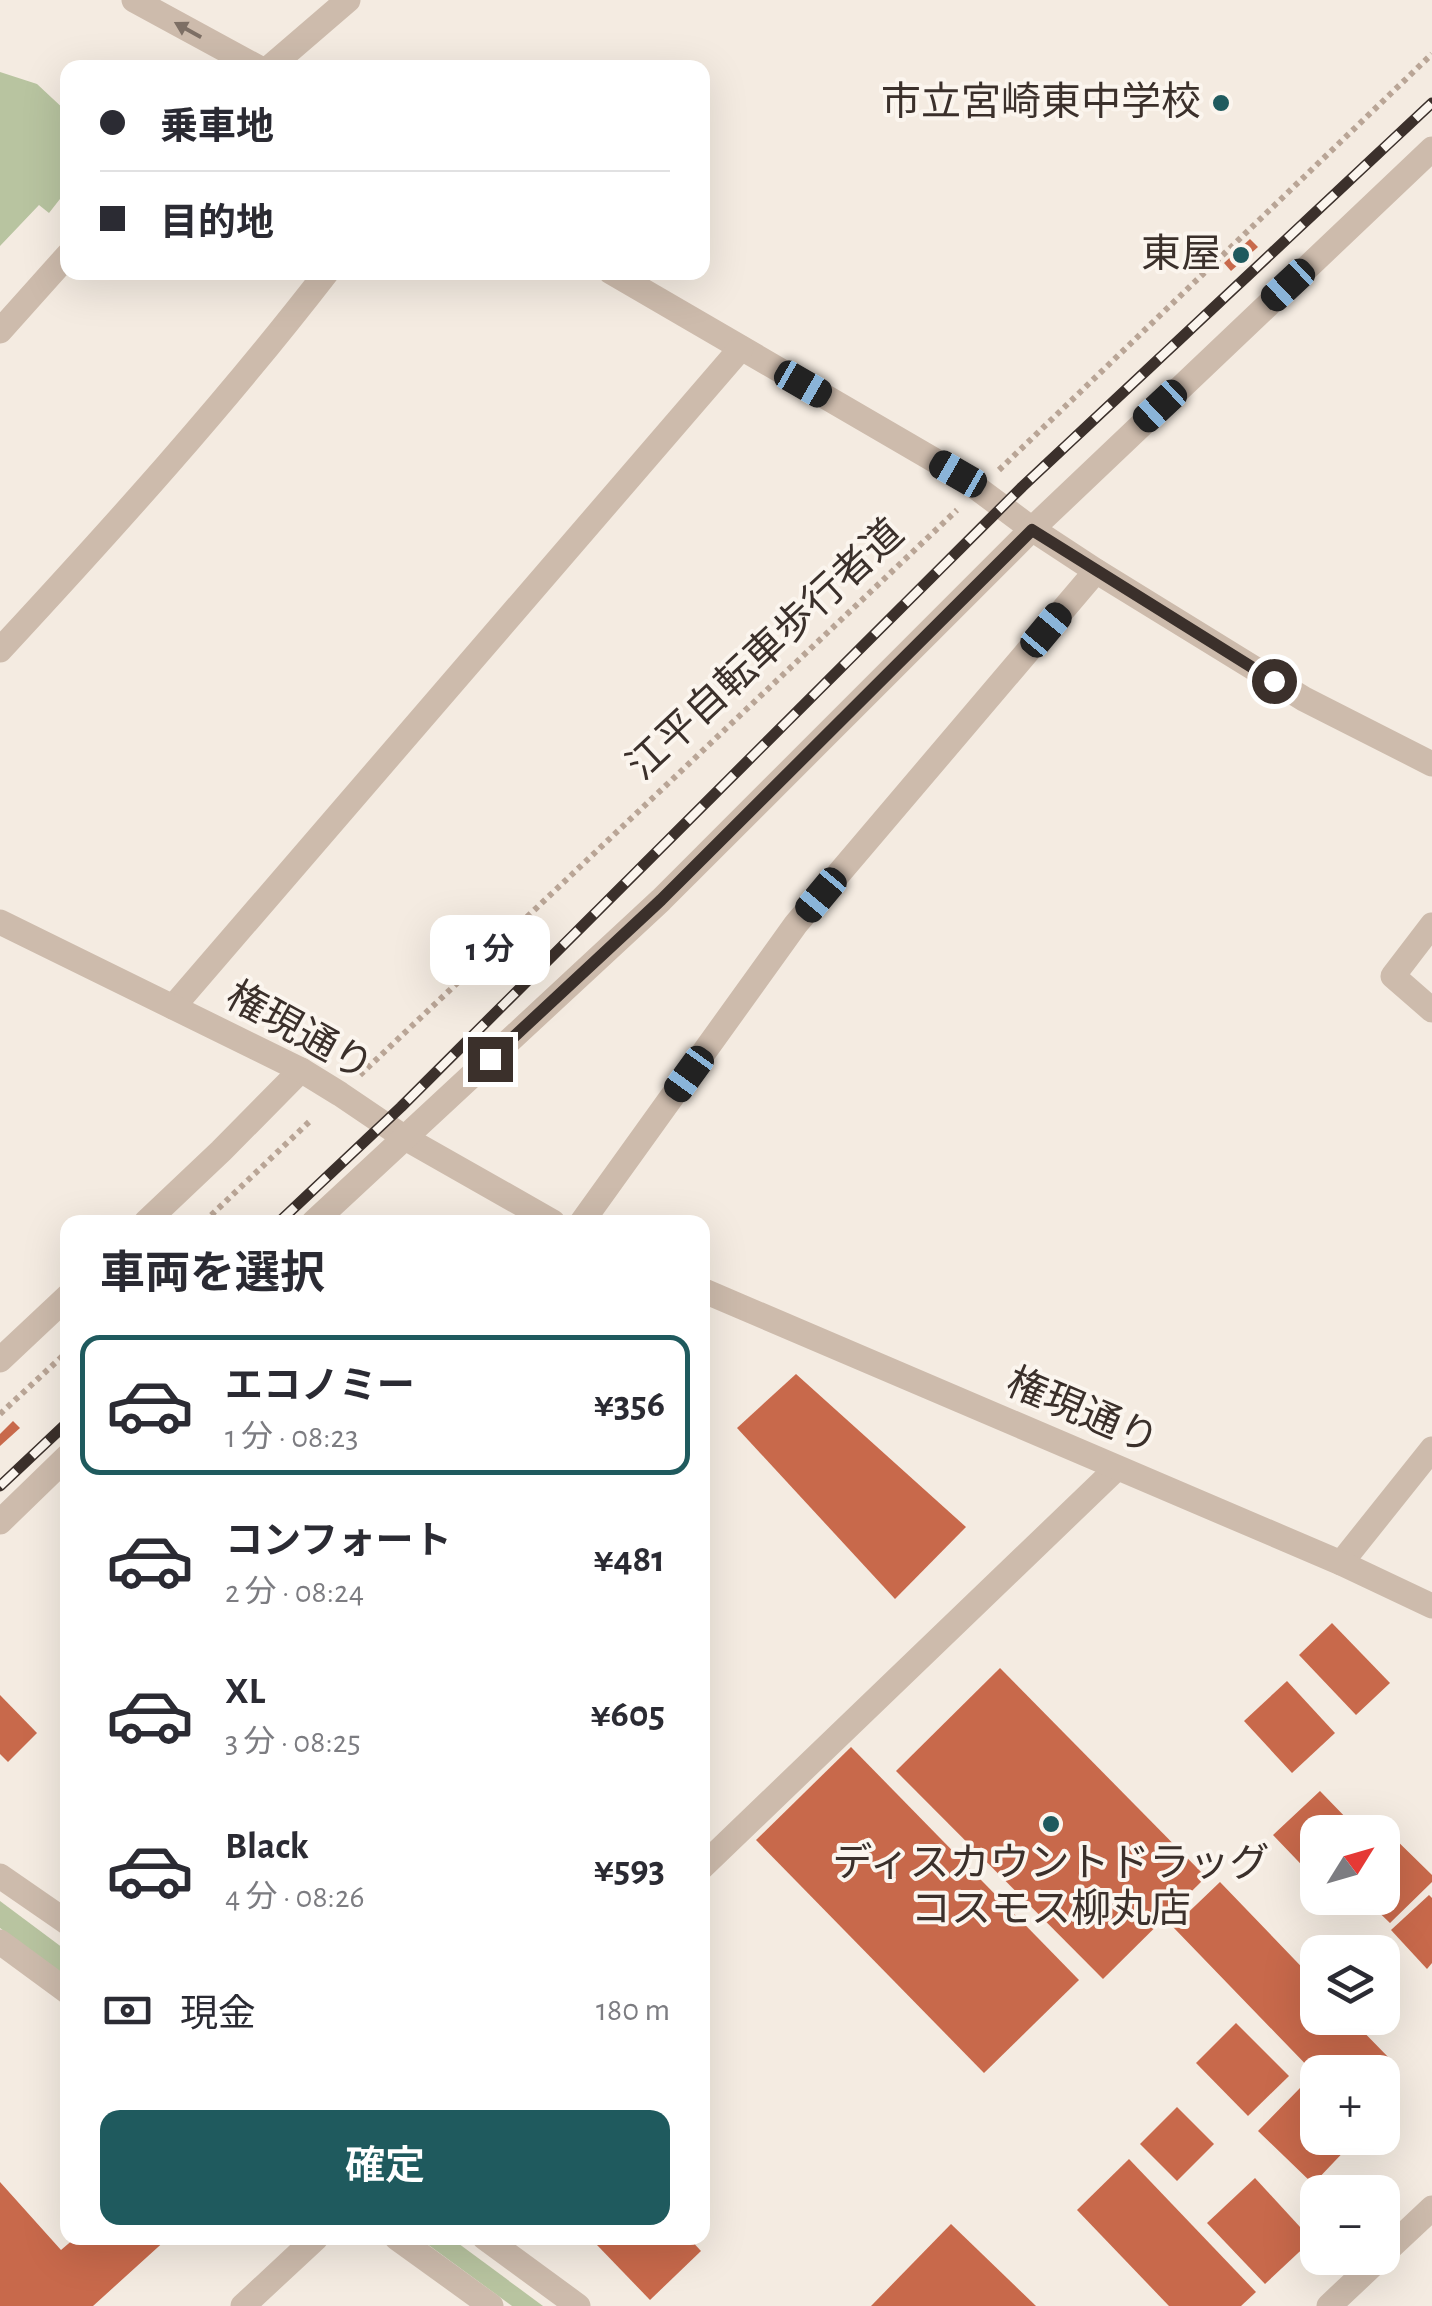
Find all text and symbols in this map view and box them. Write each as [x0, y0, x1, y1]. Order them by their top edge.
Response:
one-way arrow [174, 21, 203, 38]
place label: 市立宮崎東中学校 [881, 81, 1201, 123]
marker: 市立宮崎東中学校 [1210, 92, 1232, 114]
text: 乗車地 [160, 109, 274, 147]
text: 目的地 [160, 205, 274, 243]
place label: 東屋 [1141, 233, 1221, 275]
marker: 東屋 [1230, 244, 1252, 266]
car [1256, 254, 1320, 316]
car [770, 356, 836, 412]
car [1128, 375, 1192, 437]
car [925, 446, 991, 502]
street label: 江平自転車歩行者道 [619, 511, 911, 787]
car [1015, 597, 1077, 663]
route start [1252, 659, 1297, 704]
car [790, 862, 852, 928]
callout: 1 分 [430, 914, 550, 984]
text: 1 分 [466, 934, 514, 966]
street label: 権現通り [219, 974, 380, 1088]
route end [468, 1037, 513, 1082]
car [659, 1041, 719, 1107]
text: 車両を選択 [100, 1252, 325, 1297]
icon: car [105, 1360, 195, 1450]
street label: 権現通り [1001, 1360, 1164, 1462]
text: エコノミー [225, 1368, 415, 1406]
text: ¥356 [594, 1386, 665, 1424]
text: 1 分 · 08:23 [225, 1421, 358, 1453]
icon: car [105, 1515, 195, 1605]
text: コンフォート [225, 1523, 452, 1561]
text: ¥481 [593, 1541, 665, 1579]
text: 2 分 · 08:24 [225, 1576, 364, 1608]
icon: car [105, 1670, 195, 1760]
text: XL [225, 1673, 265, 1711]
text: ¥605 [590, 1696, 665, 1734]
text: 3 分 · 08:25 [225, 1726, 361, 1758]
marker: ディスカウントドラッグ コスモス柳丸店 [1040, 1813, 1062, 1835]
north arrow [1300, 1815, 1400, 1915]
map controls [1300, 1815, 1400, 2275]
icon: car [105, 1825, 195, 1915]
text: Black [225, 1828, 309, 1866]
place label: ディスカウントドラッグ コスモス柳丸店 [832, 1841, 1270, 1930]
text: ¥593 [594, 1851, 665, 1889]
text: 4 分 · 08:26 [225, 1881, 365, 1913]
button: layers [1300, 1935, 1400, 2035]
icon: cash [100, 1983, 155, 2038]
text: 180 m [596, 1994, 670, 2026]
text: 現金 [180, 1996, 256, 2034]
button: + [1300, 2055, 1400, 2155]
button: 確定 [100, 2110, 670, 2225]
button: − [1300, 2175, 1400, 2275]

